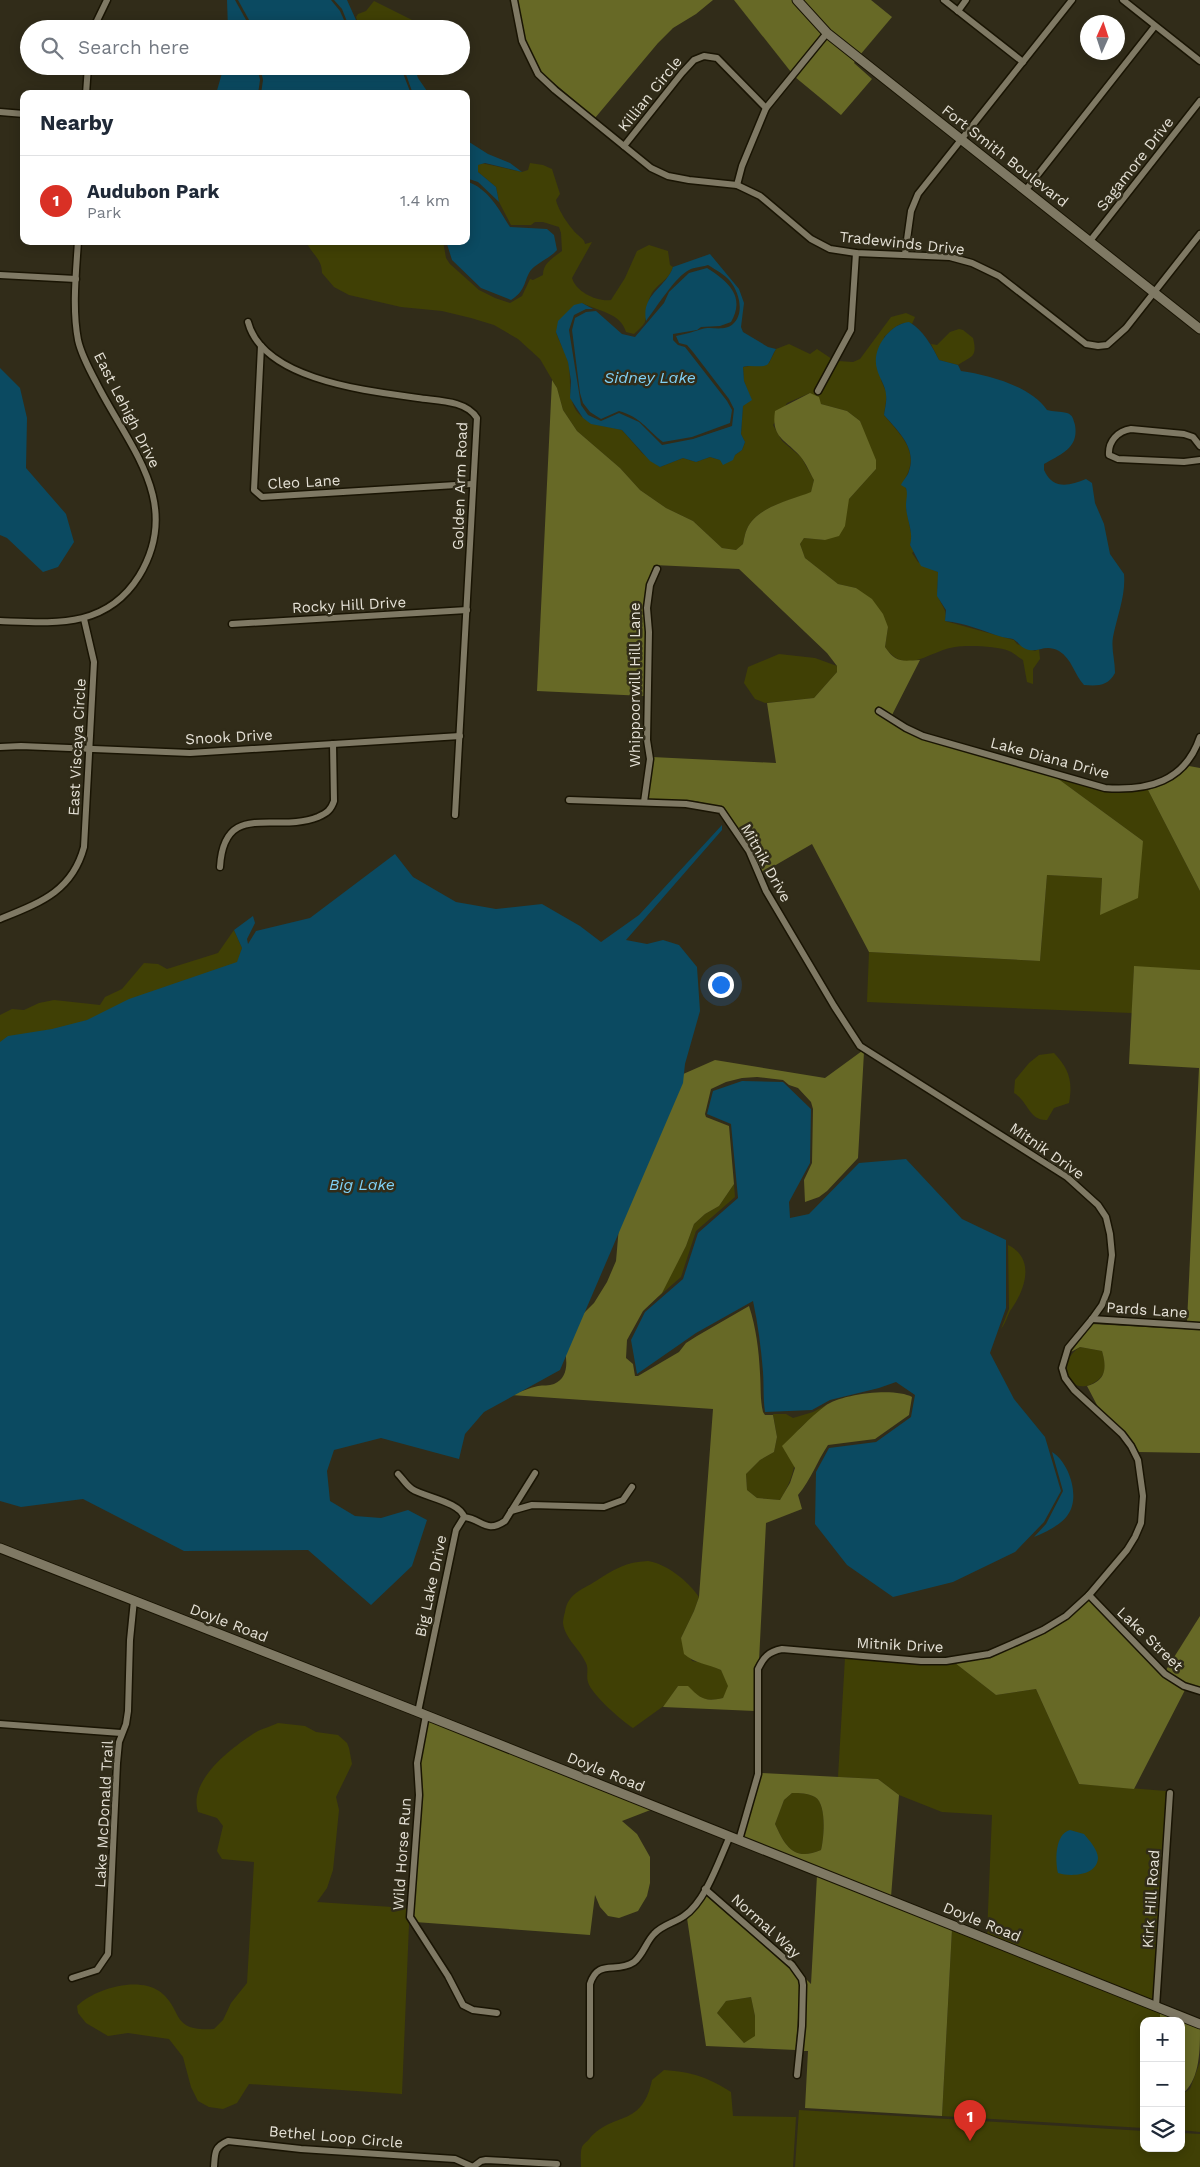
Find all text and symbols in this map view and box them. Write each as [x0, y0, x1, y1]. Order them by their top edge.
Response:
north arrow [1080, 15, 1125, 60]
search box [20, 20, 470, 75]
icon: search [38, 34, 66, 62]
text: Search here [78, 36, 189, 59]
street label: Killian Circle [614, 53, 686, 135]
street label: Fort Smith Boulevard [938, 101, 1072, 211]
text: Nearby [40, 110, 113, 135]
street label: Sagamore Drive [1093, 113, 1177, 215]
text: Audubon Park [87, 180, 219, 203]
text: 1 [53, 191, 59, 210]
text: 1.4 km [400, 191, 450, 210]
text: Park [87, 203, 121, 222]
street label: Tradewinds Drive [838, 227, 966, 259]
street label: East Lehigh Drive [90, 349, 164, 471]
water label: Sidney Lake [604, 368, 696, 387]
street label: Golden Arm Road [449, 422, 471, 550]
street label: Cleo Lane [267, 471, 341, 493]
street label: Rocky Hill Drive [292, 593, 406, 617]
street label: Whippoorwill Hill Lane [626, 602, 644, 768]
street label: East Viscaya Circle [64, 678, 90, 816]
street label: Snook Drive [185, 726, 273, 748]
street label: Lake Diana Drive [988, 733, 1112, 783]
street label: Mitnik Drive [737, 821, 795, 905]
your location [708, 972, 734, 998]
street label: Mitnik Drive [1006, 1119, 1088, 1183]
water label: Big Lake [329, 1175, 395, 1194]
street label: Pards Lane [1106, 1298, 1188, 1322]
street label: Big Lake Drive [411, 1533, 451, 1639]
street label: Doyle Road [187, 1600, 271, 1646]
street label: Lake Street [1113, 1603, 1187, 1675]
street label: Mitnik Drive [856, 1634, 944, 1656]
street label: Lake McDonald Trail [91, 1739, 117, 1888]
street label: Doyle Road [564, 1748, 648, 1796]
street label: Wild Horse Run [389, 1797, 415, 1911]
street label: Kirk Hill Road [1139, 1849, 1163, 1949]
street label: Normal Way [728, 1890, 805, 1962]
street label: Doyle Road [940, 1898, 1024, 1946]
map controls [1140, 2017, 1185, 2152]
button: + [1140, 2017, 1185, 2062]
button: − [1140, 2062, 1185, 2107]
pin: 1 [954, 2100, 986, 2141]
button: layers [1140, 2107, 1185, 2152]
street label: Bethel Loop Circle [268, 2122, 404, 2152]

